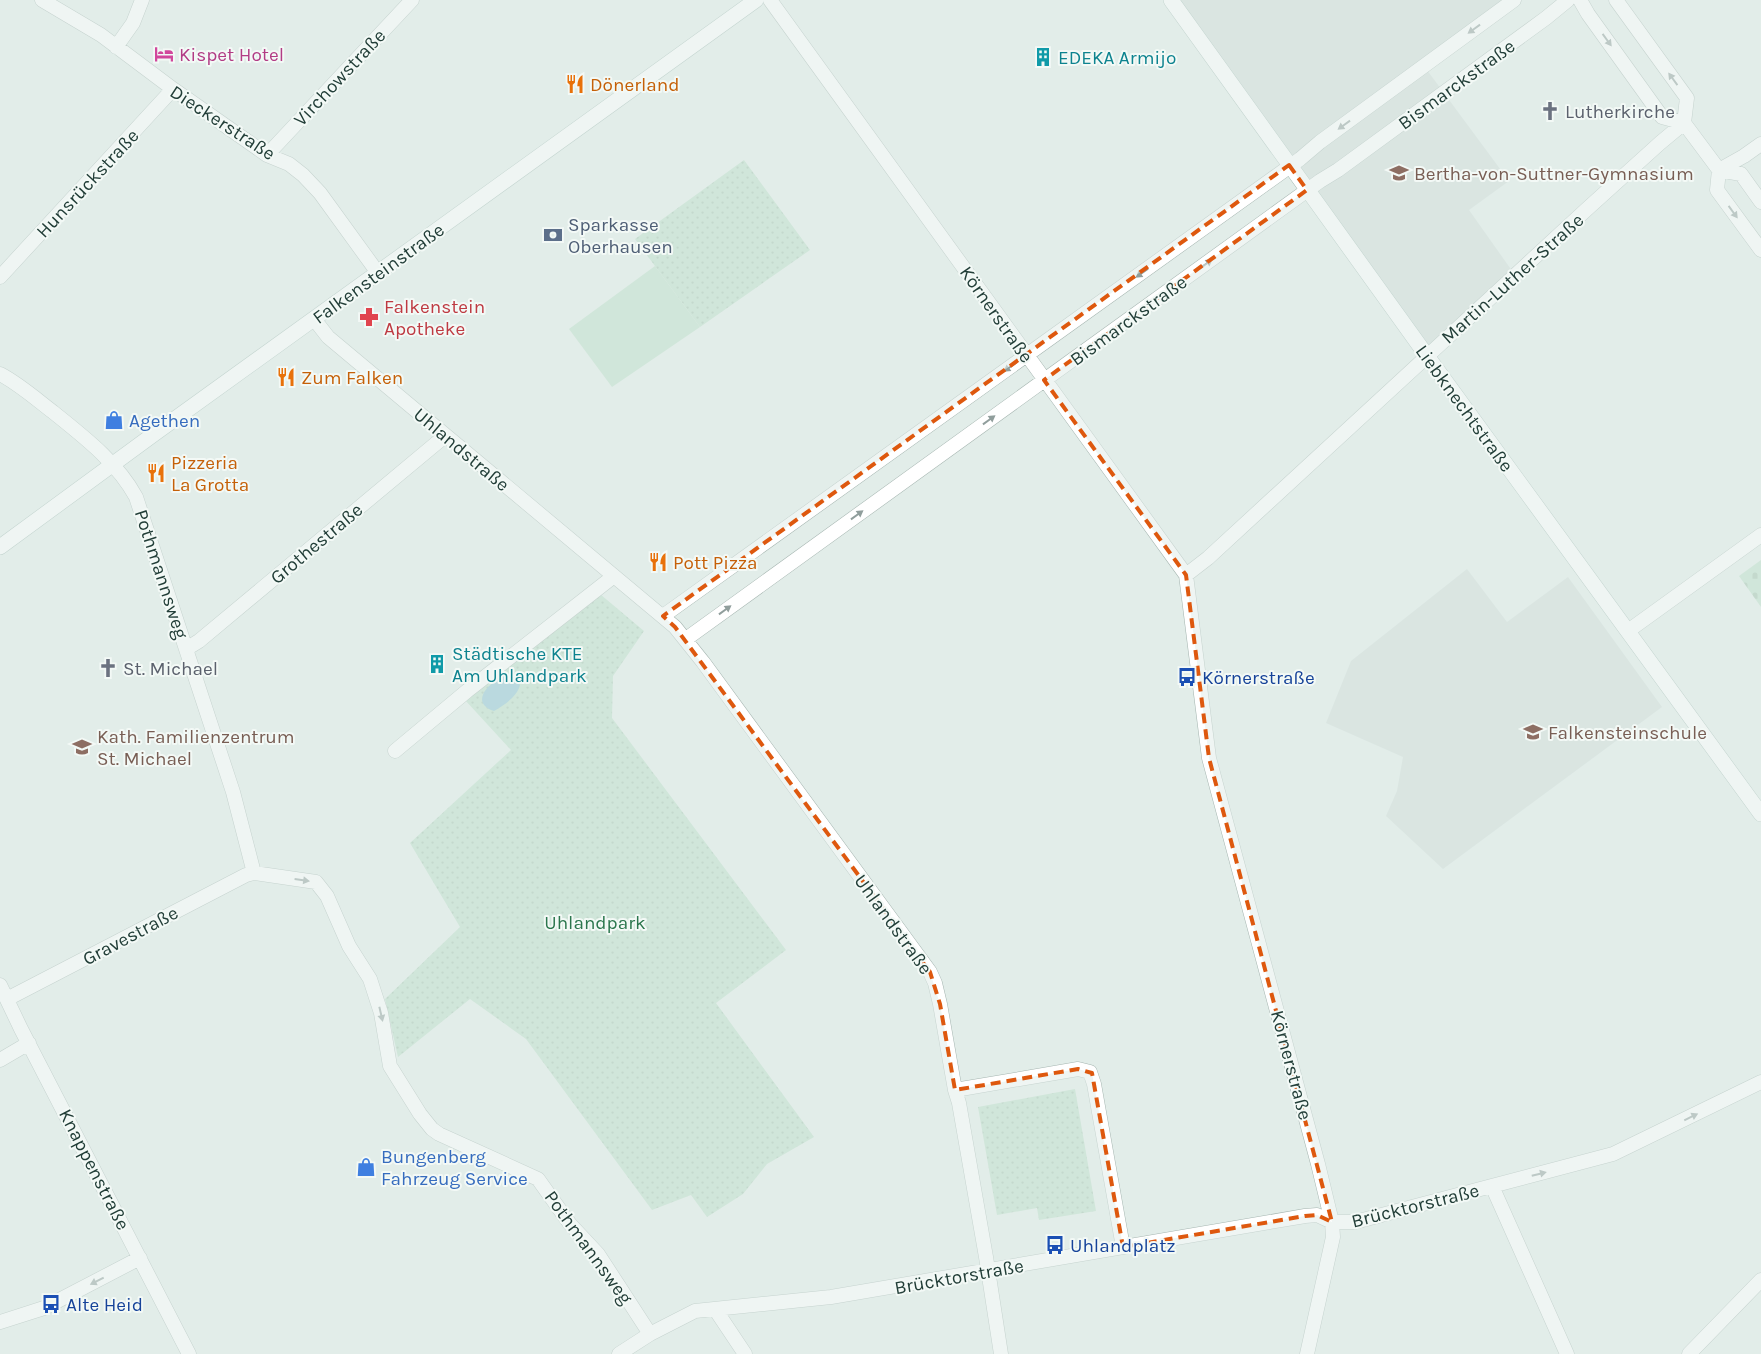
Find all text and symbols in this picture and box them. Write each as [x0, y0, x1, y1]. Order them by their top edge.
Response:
one-way arrow [1468, 24, 1481, 34]
street label: Virchowstraße [289, 25, 390, 131]
one-way arrow [1602, 34, 1612, 47]
street label: Bismarckstraße [1394, 35, 1519, 135]
hotel icon: Kispet Hotel [153, 43, 175, 65]
place label: Kispet Hotel [179, 44, 284, 66]
building icon: EDEKA Armijo [1032, 46, 1054, 68]
place label: EDEKA Armijo [1058, 47, 1176, 69]
restaurant icon: Dönerland [564, 73, 586, 95]
one-way arrow [1668, 73, 1679, 86]
place label: Dönerland [590, 74, 680, 96]
street label: Dieckerstraße [166, 81, 279, 165]
church icon: Lutherkirche [1539, 100, 1561, 122]
place label: Lutherkirche [1565, 101, 1675, 123]
one-way arrow [1337, 120, 1350, 130]
street label: Hunsrückstraße [32, 125, 144, 243]
school or university icon: Bertha-von-Suttner-Gymnasium [1388, 162, 1410, 184]
place label: Bertha-von-Suttner-Gymnasium [1414, 163, 1694, 185]
one-way arrow [1728, 205, 1738, 219]
street label: Martin-Luther-Straße [1437, 209, 1588, 348]
place label: Sparkasse Oberhausen [568, 214, 673, 258]
street label: Falkensteinstraße [309, 219, 449, 329]
bank icon: Sparkasse Oberhausen [542, 224, 564, 246]
one-way arrow [1199, 259, 1213, 269]
street label: Körnerstraße [955, 262, 1038, 367]
one-way arrow [1136, 267, 1149, 278]
street label: Bismarckstraße [1066, 271, 1191, 371]
place label: Falkenstein Apotheke [384, 296, 485, 340]
pharmacy icon: Falkenstein Apotheke [358, 306, 380, 328]
street label: Liebknechtstraße [1411, 341, 1518, 476]
one-way arrow [1003, 362, 1017, 372]
restaurant icon: Zum Falken [275, 366, 297, 388]
place label: Zum Falken [301, 367, 403, 389]
street label: Uhlandstraße [409, 403, 514, 496]
shop icon: Agethen [103, 409, 125, 431]
place label: Agethen [129, 410, 200, 432]
one-way arrow [982, 415, 995, 426]
place label: Pizzeria La Grotta [171, 452, 249, 496]
restaurant icon: Pizzeria La Grotta [145, 462, 167, 484]
street label: Grothestraße [266, 499, 367, 589]
street label: Pothmannsweg [130, 507, 192, 642]
one-way arrow [850, 510, 863, 521]
restaurant icon: Pott Pizza [647, 551, 669, 573]
place label: Pott Pizza [673, 552, 757, 574]
one-way arrow [718, 605, 731, 616]
place label: Städtische KTE Am Uhlandpark [452, 643, 587, 687]
building icon: Städtische KTE Am Uhlandpark [426, 653, 448, 675]
church icon: St. Michael [97, 657, 119, 679]
place label: St. Michael [123, 658, 218, 680]
bus stop icon: Körnerstraße [1176, 666, 1198, 688]
place label: Körnerstraße [1202, 667, 1315, 689]
school or university icon: Falkensteinschule [1522, 721, 1544, 743]
place label: Falkensteinschule [1548, 722, 1707, 744]
place label: Kath. Familienzentrum St. Michael [97, 726, 295, 770]
school or university icon: Kath. Familienzentrum St. Michael [71, 736, 93, 758]
street label: Uhlandstraße [850, 870, 937, 979]
one-way arrow [294, 876, 310, 884]
street label: Gravestraße [79, 902, 182, 970]
park label: Uhlandpark [544, 912, 646, 934]
one-way arrow [377, 1006, 385, 1021]
street label: Körnerstraße [1266, 1008, 1316, 1123]
street label: Knappenstraße [54, 1105, 134, 1234]
one-way arrow [1683, 1113, 1698, 1121]
place label: Bungenberg Fahrzeug Service [381, 1146, 528, 1190]
shop icon: Bungenberg Fahrzeug Service [355, 1156, 377, 1178]
one-way arrow [1532, 1170, 1547, 1178]
street label: Brücktorstraße [1349, 1179, 1481, 1232]
street label: Pothmannsweg [540, 1187, 637, 1309]
bus stop icon: Uhlandplatz [1044, 1234, 1066, 1256]
place label: Uhlandplatz [1070, 1235, 1175, 1257]
street label: Brücktorstraße [893, 1255, 1026, 1299]
one-way arrow [90, 1277, 104, 1285]
bus stop icon: Alte Heid [40, 1293, 62, 1315]
place label: Alte Heid [66, 1294, 143, 1316]

